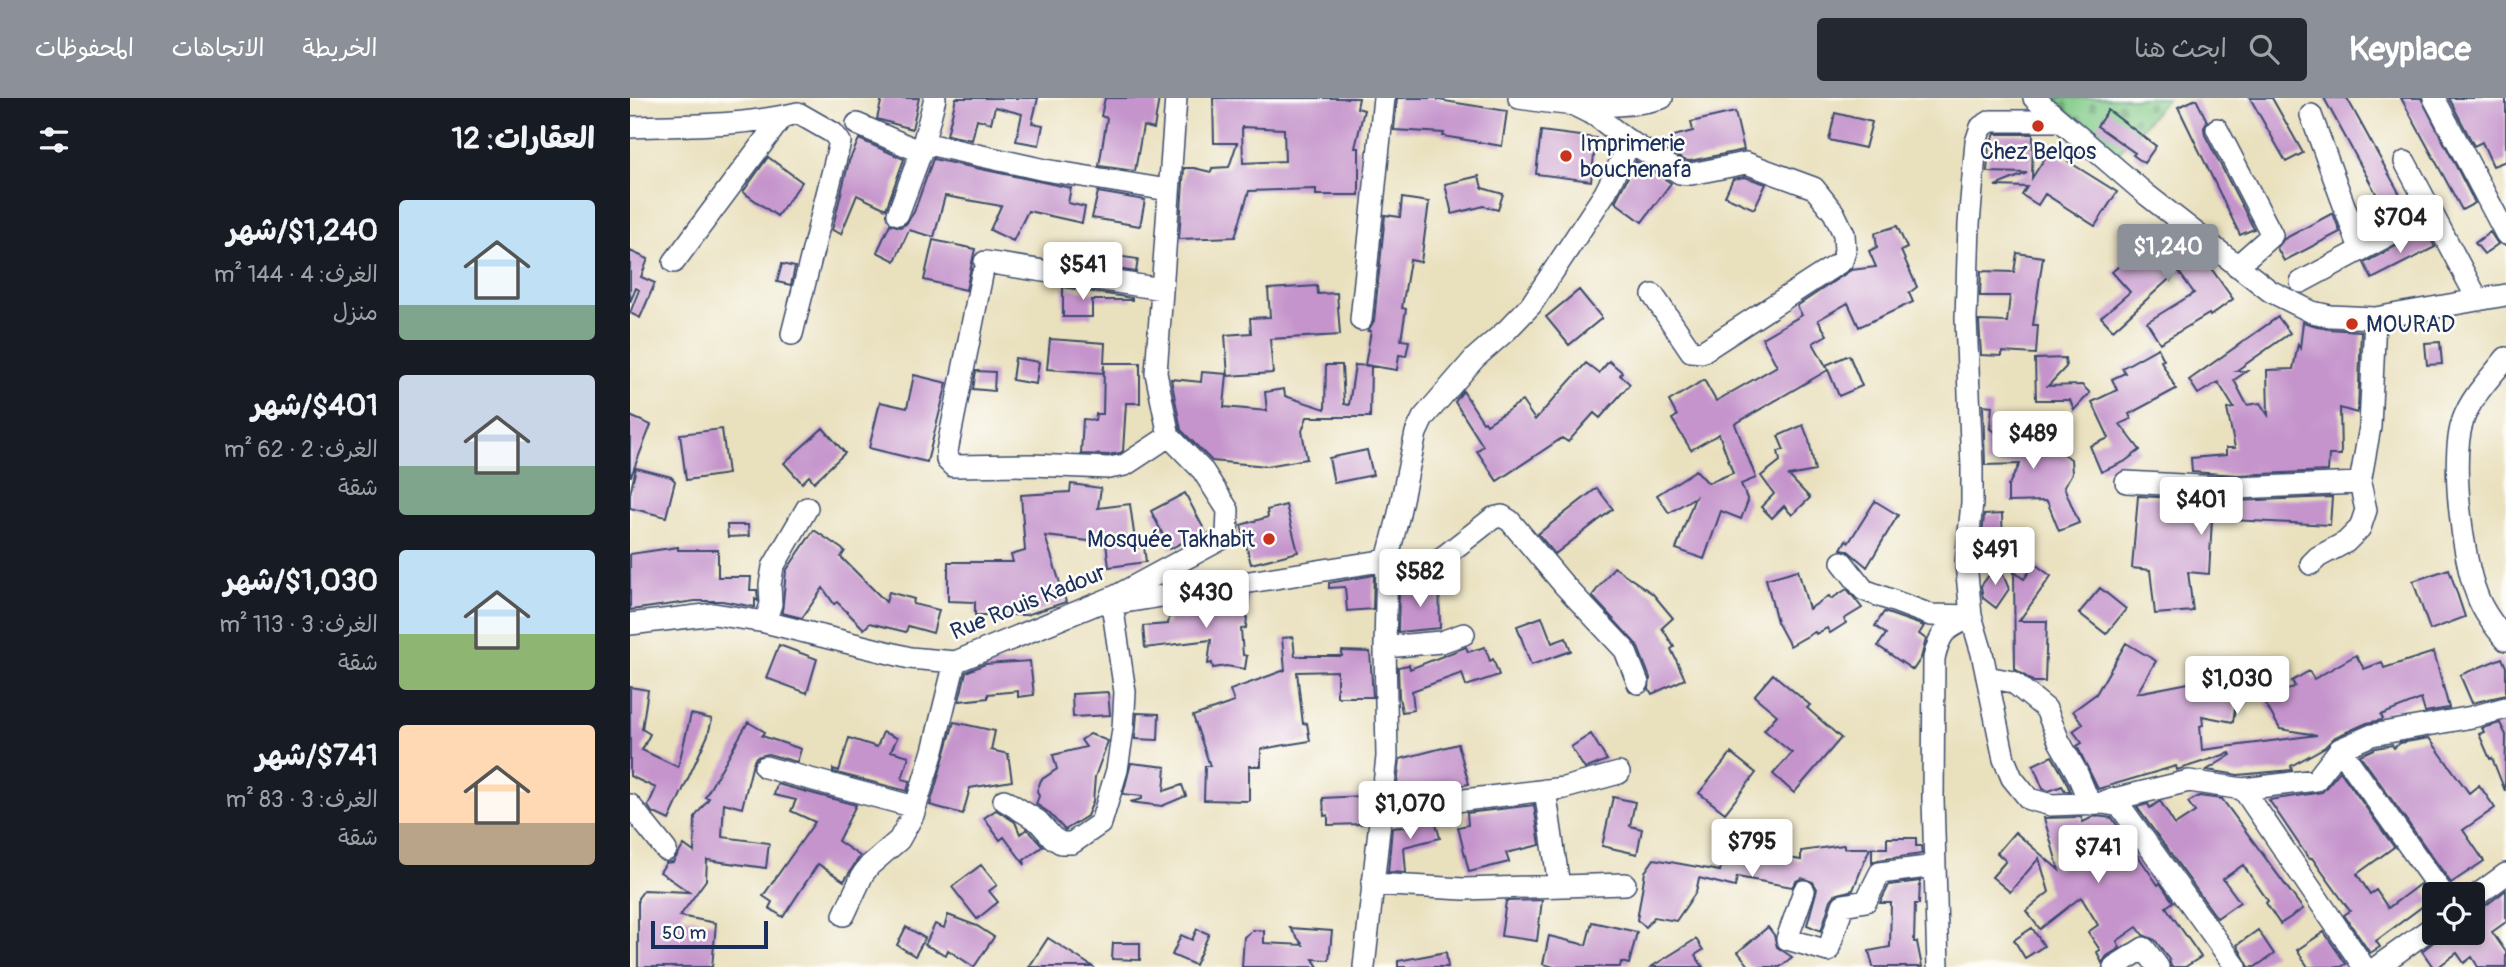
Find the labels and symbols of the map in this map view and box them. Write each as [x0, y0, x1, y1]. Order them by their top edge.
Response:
marker: Chez Belqos [2030, 118, 2046, 134]
place label: Imprimerie bouchenafa [1580, 129, 1691, 184]
place label: Chez Belqos [1980, 137, 2096, 166]
marker: Imprimerie bouchenafa [1558, 148, 1574, 164]
pin: $704 [2359, 195, 2441, 255]
pin: $1,240 [2111, 225, 2225, 284]
pin: $541 [1042, 242, 1124, 302]
place label: MOURAD [2366, 310, 2455, 339]
marker: MOURAD [2344, 316, 2360, 332]
pin: $489 [1992, 412, 2074, 471]
pin: $401 [2160, 478, 2242, 537]
place label: Mosquée Takhabit [1087, 525, 1256, 554]
pin: $491 [1954, 528, 2036, 587]
marker: Mosquée Takhabit [1261, 531, 1277, 547]
pin: $582 [1379, 550, 1461, 609]
street label: Rue Rouis Kadour [946, 558, 1110, 646]
pin: $430 [1165, 570, 1247, 630]
pin: $1,030 [2180, 656, 2294, 716]
pin: $1,070 [1353, 782, 1467, 841]
pin: $795 [1711, 820, 1793, 879]
pin: $741 [2057, 826, 2139, 885]
scale bar [651, 918, 768, 950]

